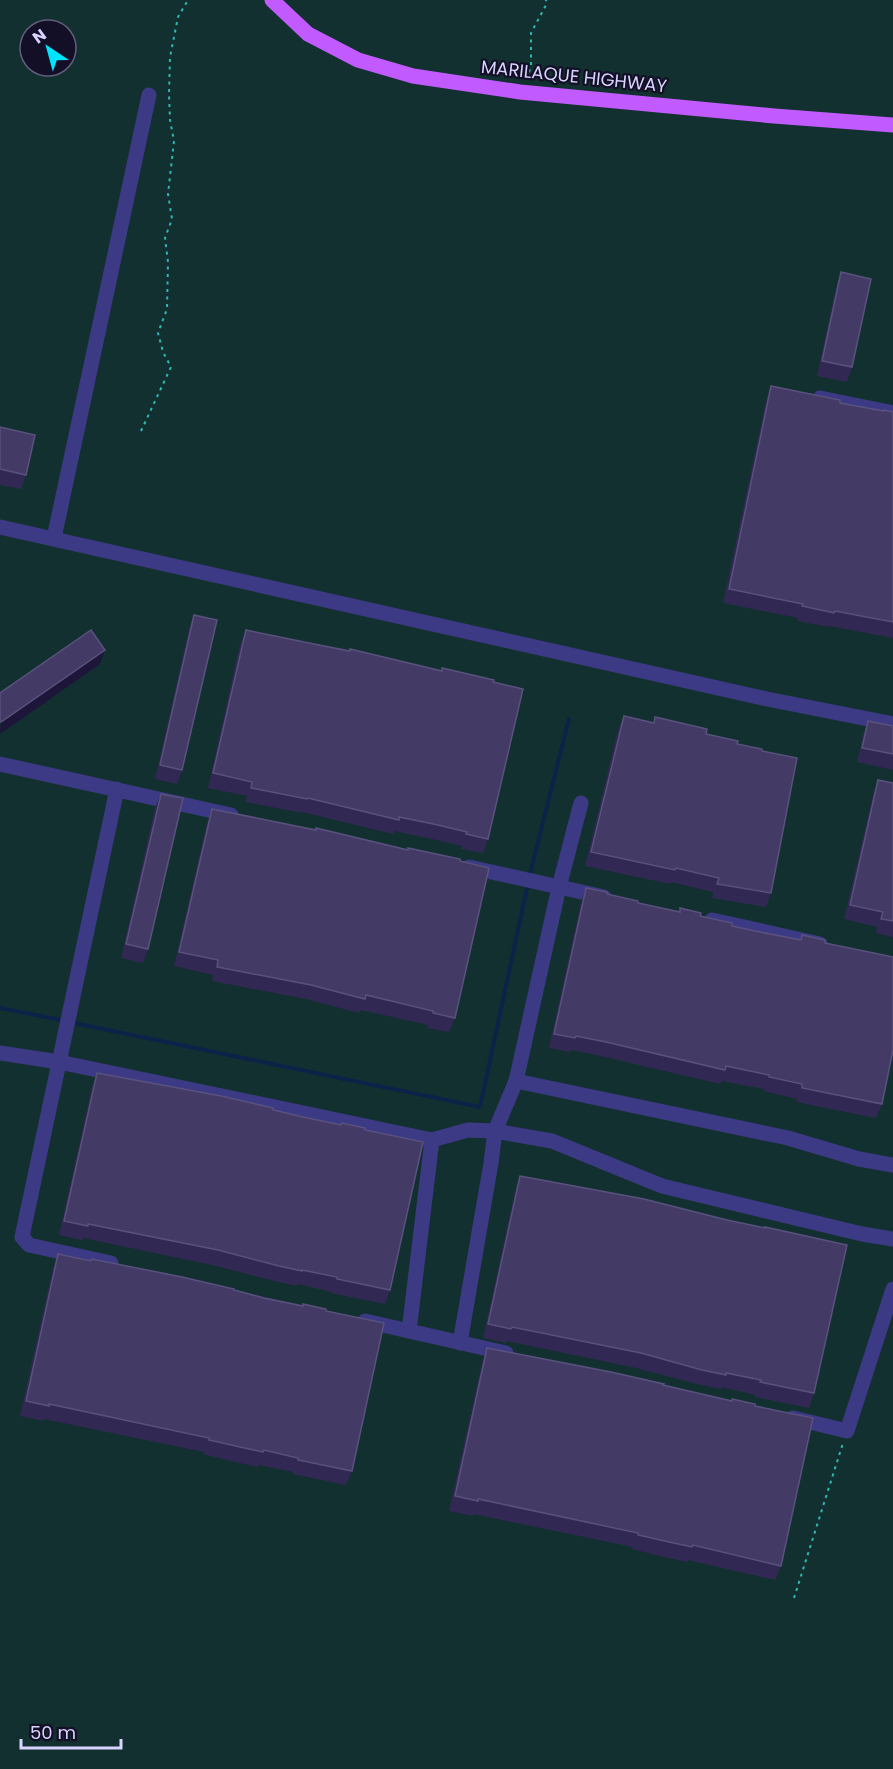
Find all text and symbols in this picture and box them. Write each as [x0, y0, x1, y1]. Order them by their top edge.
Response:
north arrow [18, 18, 78, 78]
text: N [28, 23, 51, 49]
street label: MARILAQUE HIGHWAY [480, 54, 669, 98]
scale bar [21, 1712, 122, 1750]
text: 50 m [30, 1720, 76, 1745]

